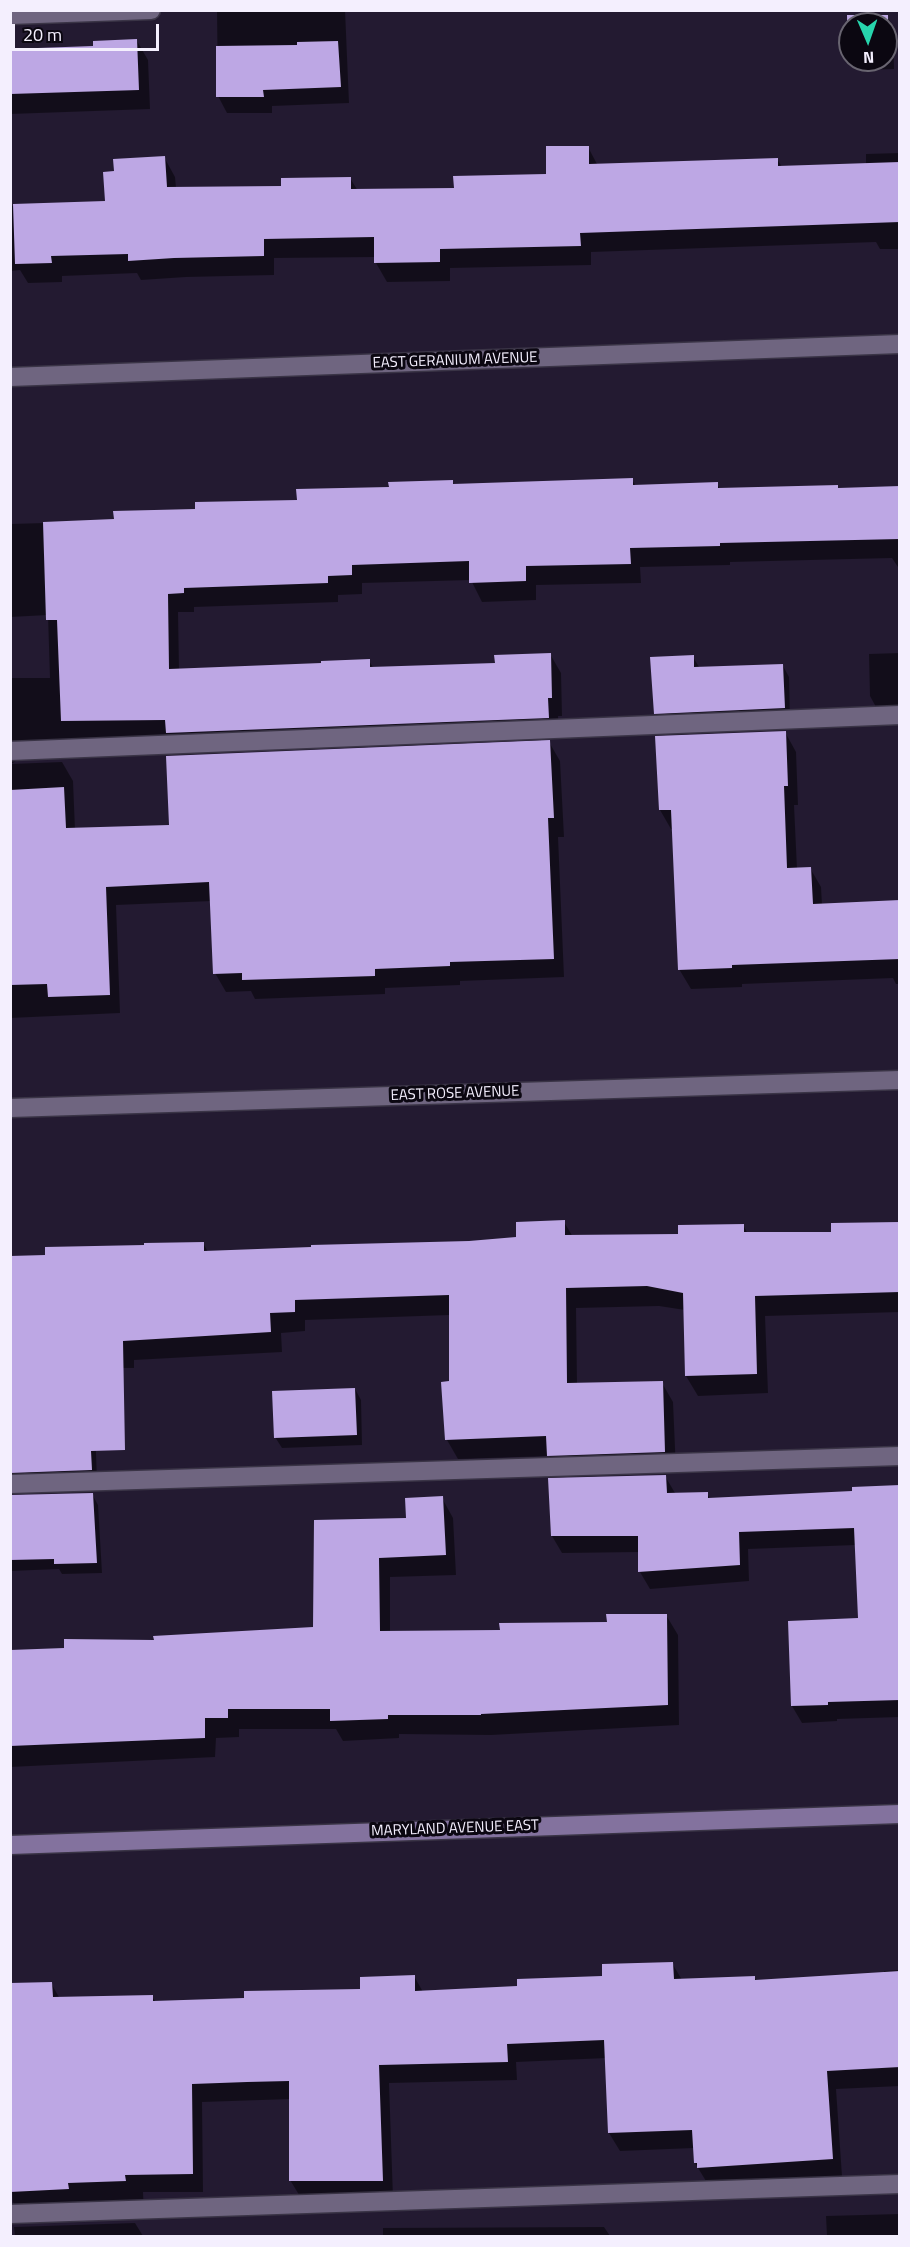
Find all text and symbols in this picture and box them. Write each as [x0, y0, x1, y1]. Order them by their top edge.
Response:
scale bar [15, 12, 162, 50]
north arrow [838, 12, 898, 72]
text: 20 m [23, 21, 62, 48]
text: N [863, 46, 875, 70]
street label: EAST GERANIUM AVENUE [372, 349, 538, 373]
street label: EAST ROSE AVENUE [390, 1083, 520, 1105]
street label: MARYLAND AVENUE EAST [371, 1817, 539, 1841]

